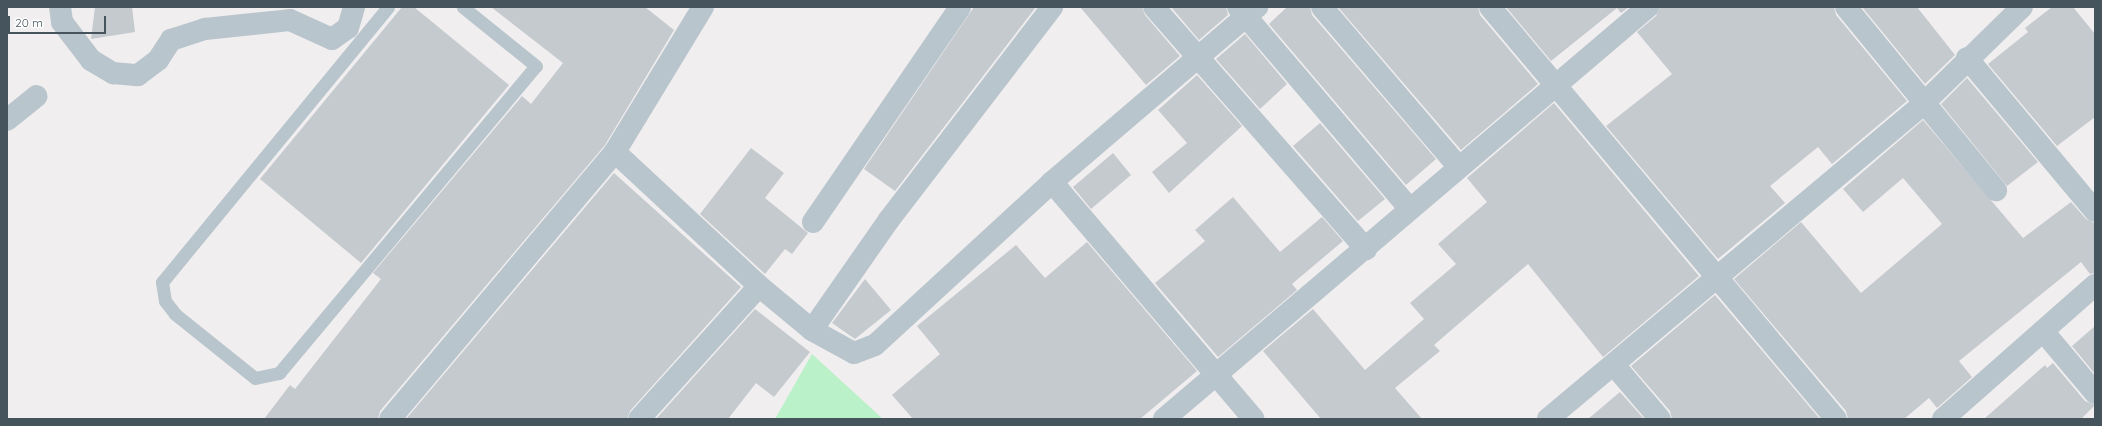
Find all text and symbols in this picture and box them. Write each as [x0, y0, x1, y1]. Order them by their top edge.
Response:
scale bar [10, 8, 108, 34]
text: 20 m [15, 15, 43, 30]

